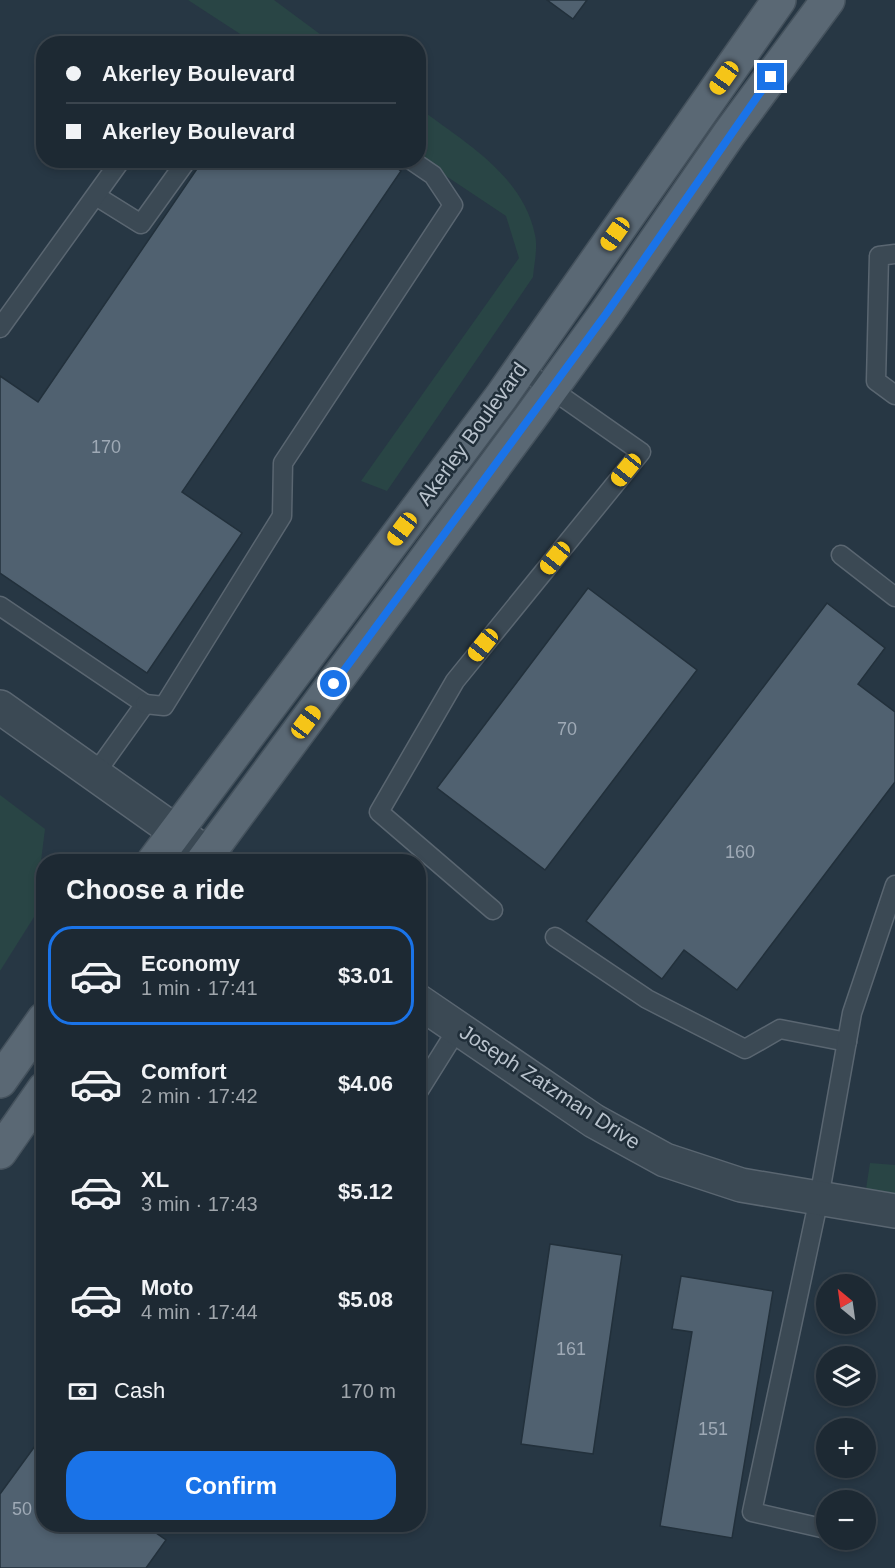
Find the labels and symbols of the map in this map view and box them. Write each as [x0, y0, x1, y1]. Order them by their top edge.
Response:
car [706, 58, 742, 98]
route end [757, 63, 784, 90]
car [597, 214, 633, 254]
street label: Akerley Boulevard [412, 358, 531, 509]
house number: 170 [91, 437, 121, 457]
car [608, 450, 644, 490]
car [384, 509, 420, 549]
car [537, 538, 573, 578]
car [465, 625, 501, 665]
route start [320, 670, 347, 697]
car [288, 702, 324, 742]
house number: 70 [557, 719, 577, 739]
house number: 160 [725, 842, 755, 862]
street label: Joseph Zatzman Drive [456, 1020, 645, 1153]
north arrow [816, 1274, 876, 1334]
house number: 161 [556, 1339, 586, 1359]
house number: 151 [698, 1419, 728, 1439]
house number: 50 [12, 1499, 32, 1519]

